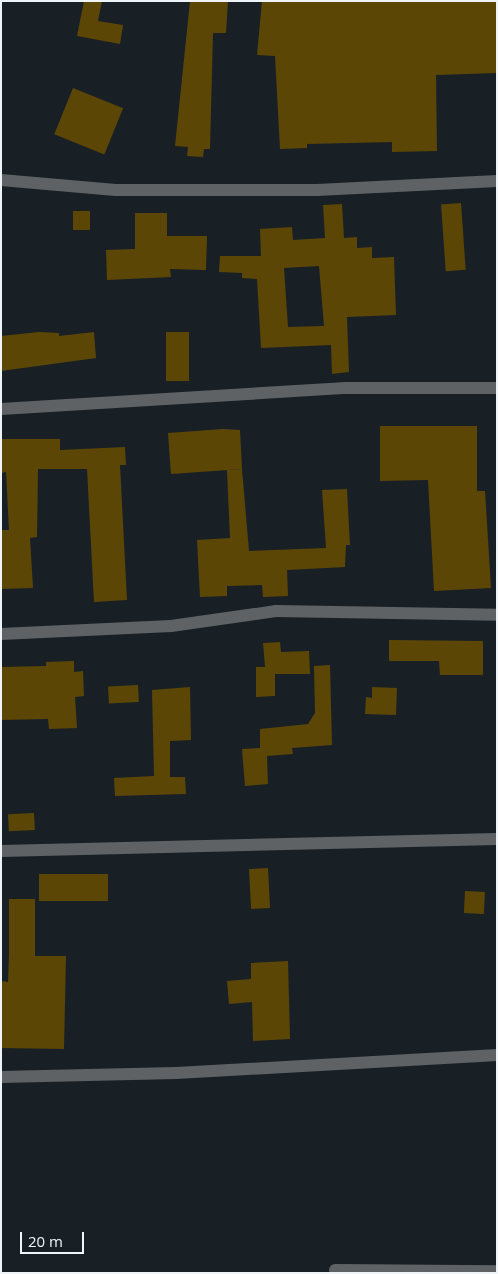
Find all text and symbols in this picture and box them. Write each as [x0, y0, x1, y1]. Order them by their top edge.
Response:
scale bar [22, 1222, 86, 1254]
text: 20 m [28, 1231, 63, 1251]

